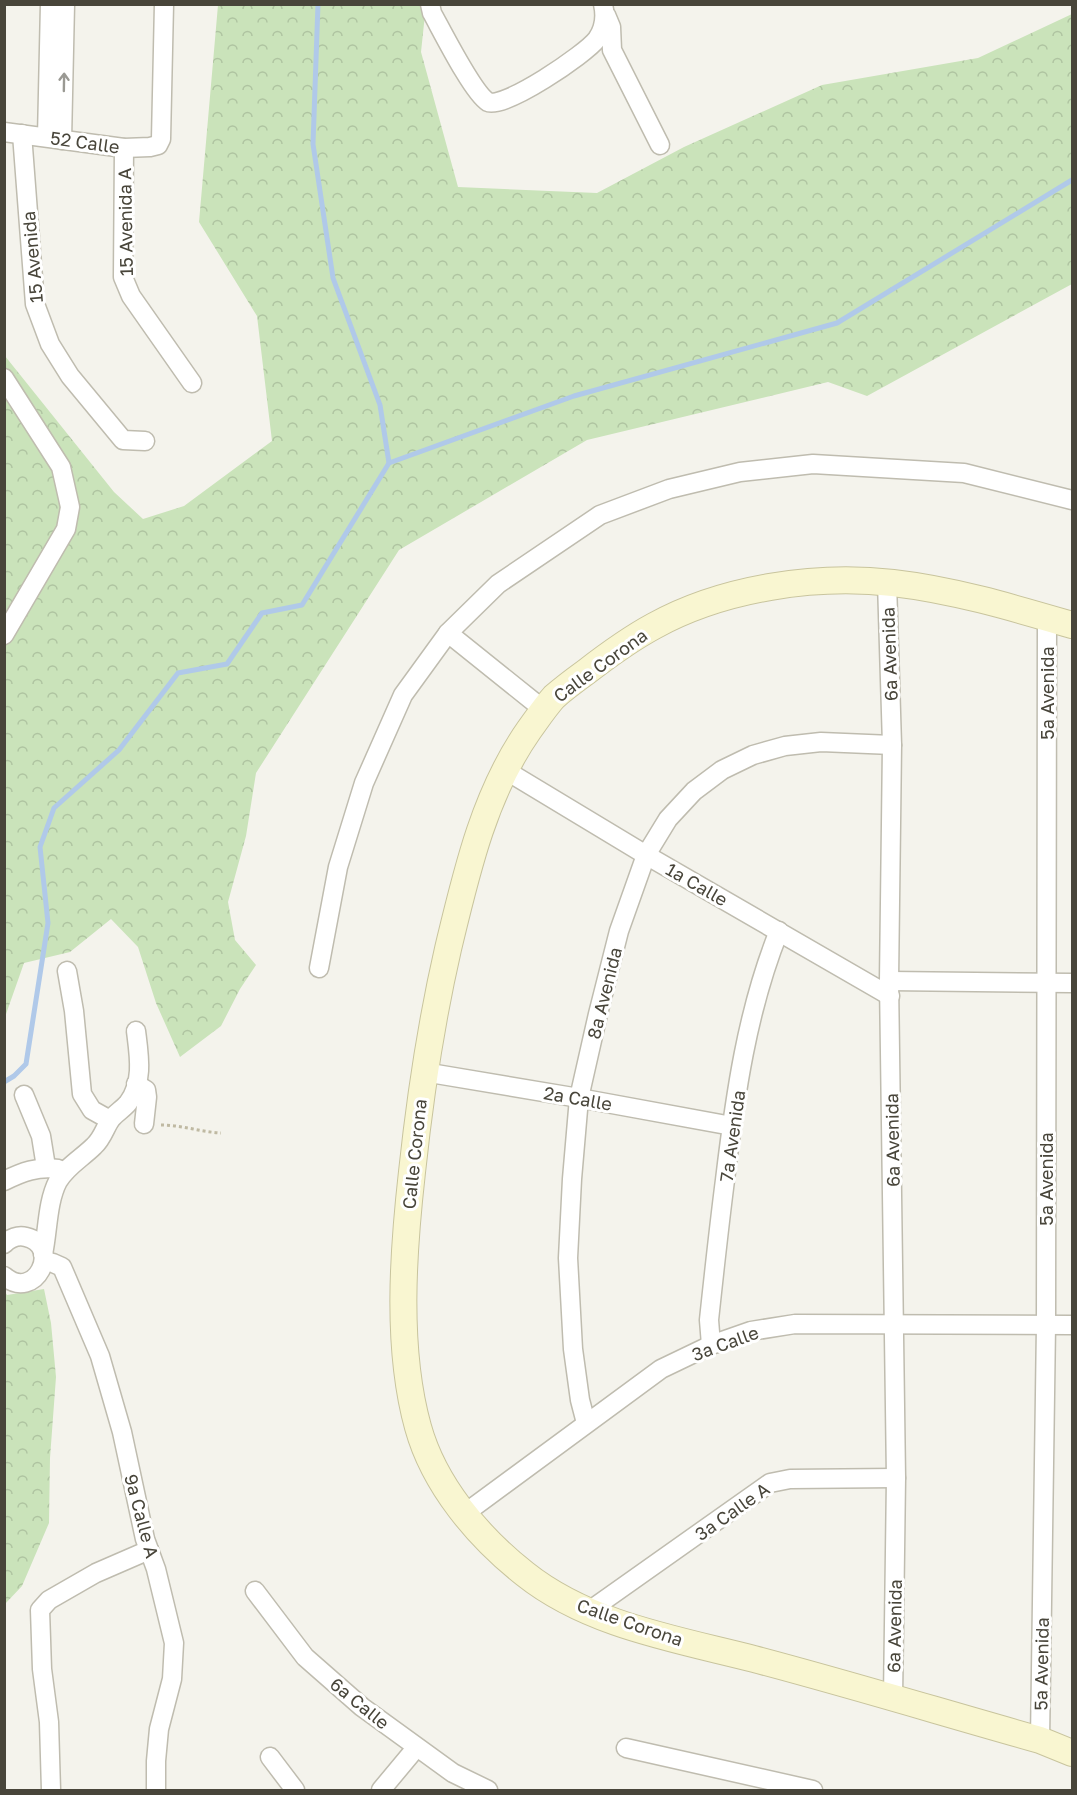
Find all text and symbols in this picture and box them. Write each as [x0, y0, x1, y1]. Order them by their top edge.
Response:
one-way arrow [58, 72, 69, 92]
street label: 52 Calle [49, 126, 121, 158]
street label: 15 Avenida A [113, 168, 137, 276]
street label: 15 Avenida [17, 210, 47, 304]
street label: 6a Avenida [876, 607, 902, 701]
street label: Calle Corona [549, 624, 651, 706]
street label: 5a Avenida [1036, 646, 1058, 740]
street label: 1a Calle [662, 858, 732, 910]
street label: 8a Avenida [582, 945, 626, 1041]
street label: 2a Calle [542, 1081, 614, 1115]
street label: 7a Avenida [715, 1089, 749, 1183]
street label: 6a Avenida [880, 1093, 904, 1187]
street label: Calle Corona [397, 1098, 431, 1210]
street label: 5a Avenida [1035, 1132, 1057, 1226]
street label: 3a Calle [689, 1321, 761, 1365]
street label: 9a Calle A [120, 1471, 164, 1561]
street label: 3a Calle A [690, 1477, 774, 1545]
street label: 6a Avenida [882, 1579, 906, 1673]
street label: Calle Corona [574, 1594, 686, 1650]
street label: 5a Avenida [1029, 1617, 1053, 1711]
street label: 6a Calle [326, 1673, 394, 1733]

